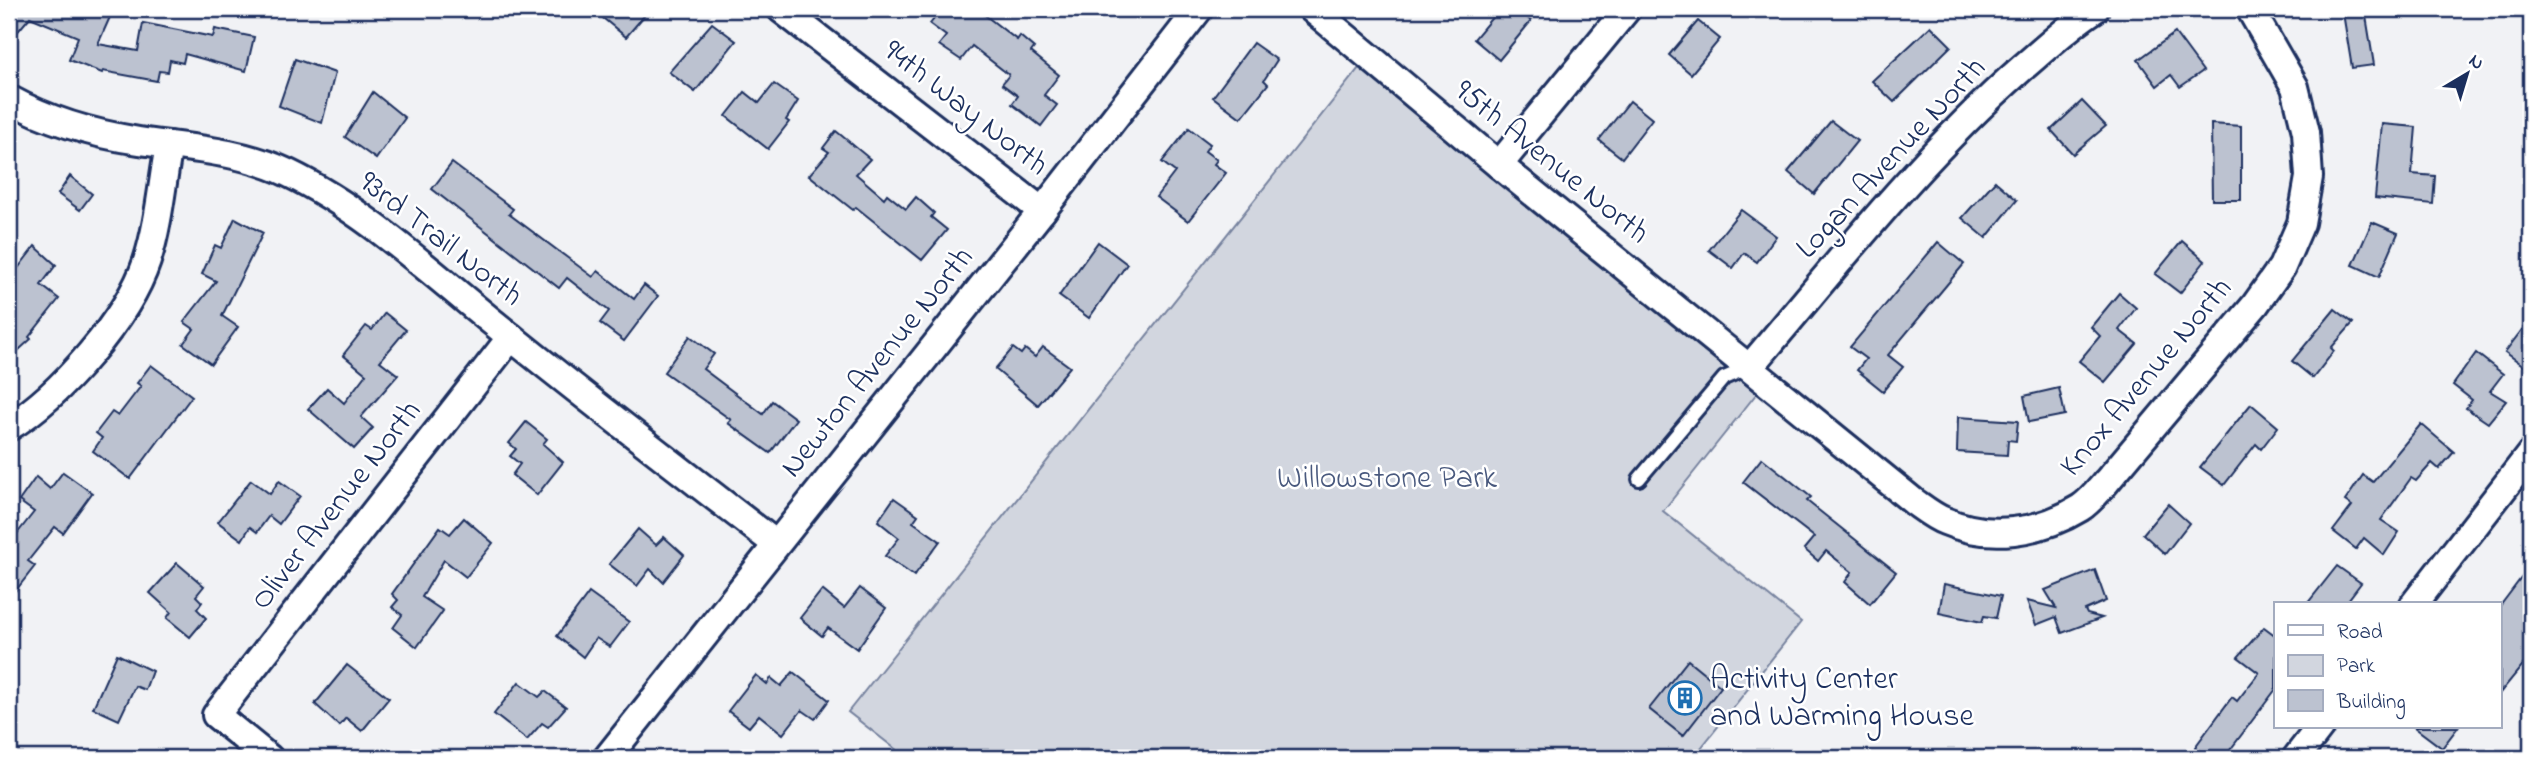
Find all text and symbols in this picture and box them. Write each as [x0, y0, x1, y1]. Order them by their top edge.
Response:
street label: 94th Way North [872, 29, 1058, 189]
north arrow [2432, 38, 2502, 108]
street label: Logan Avenue North [1786, 47, 1998, 271]
text: N [2463, 48, 2489, 77]
street label: 95th Avenue North [1443, 69, 1659, 257]
street label: 93rd Trail North [348, 161, 532, 319]
street label: Newton Avenue North [770, 237, 986, 489]
street label: Knox Avenue North [2049, 268, 2245, 488]
street label: Oliver Avenue North [240, 391, 434, 621]
park label: Willowstone Park [1277, 456, 1498, 503]
legend [2274, 602, 2502, 728]
text: Road [2337, 618, 2383, 648]
text: Park [2337, 652, 2376, 682]
place label: Activity Center and Warming House [1710, 657, 1975, 741]
building icon: Activity Center and Warming House [1666, 679, 1704, 717]
text: Building [2336, 688, 2406, 720]

